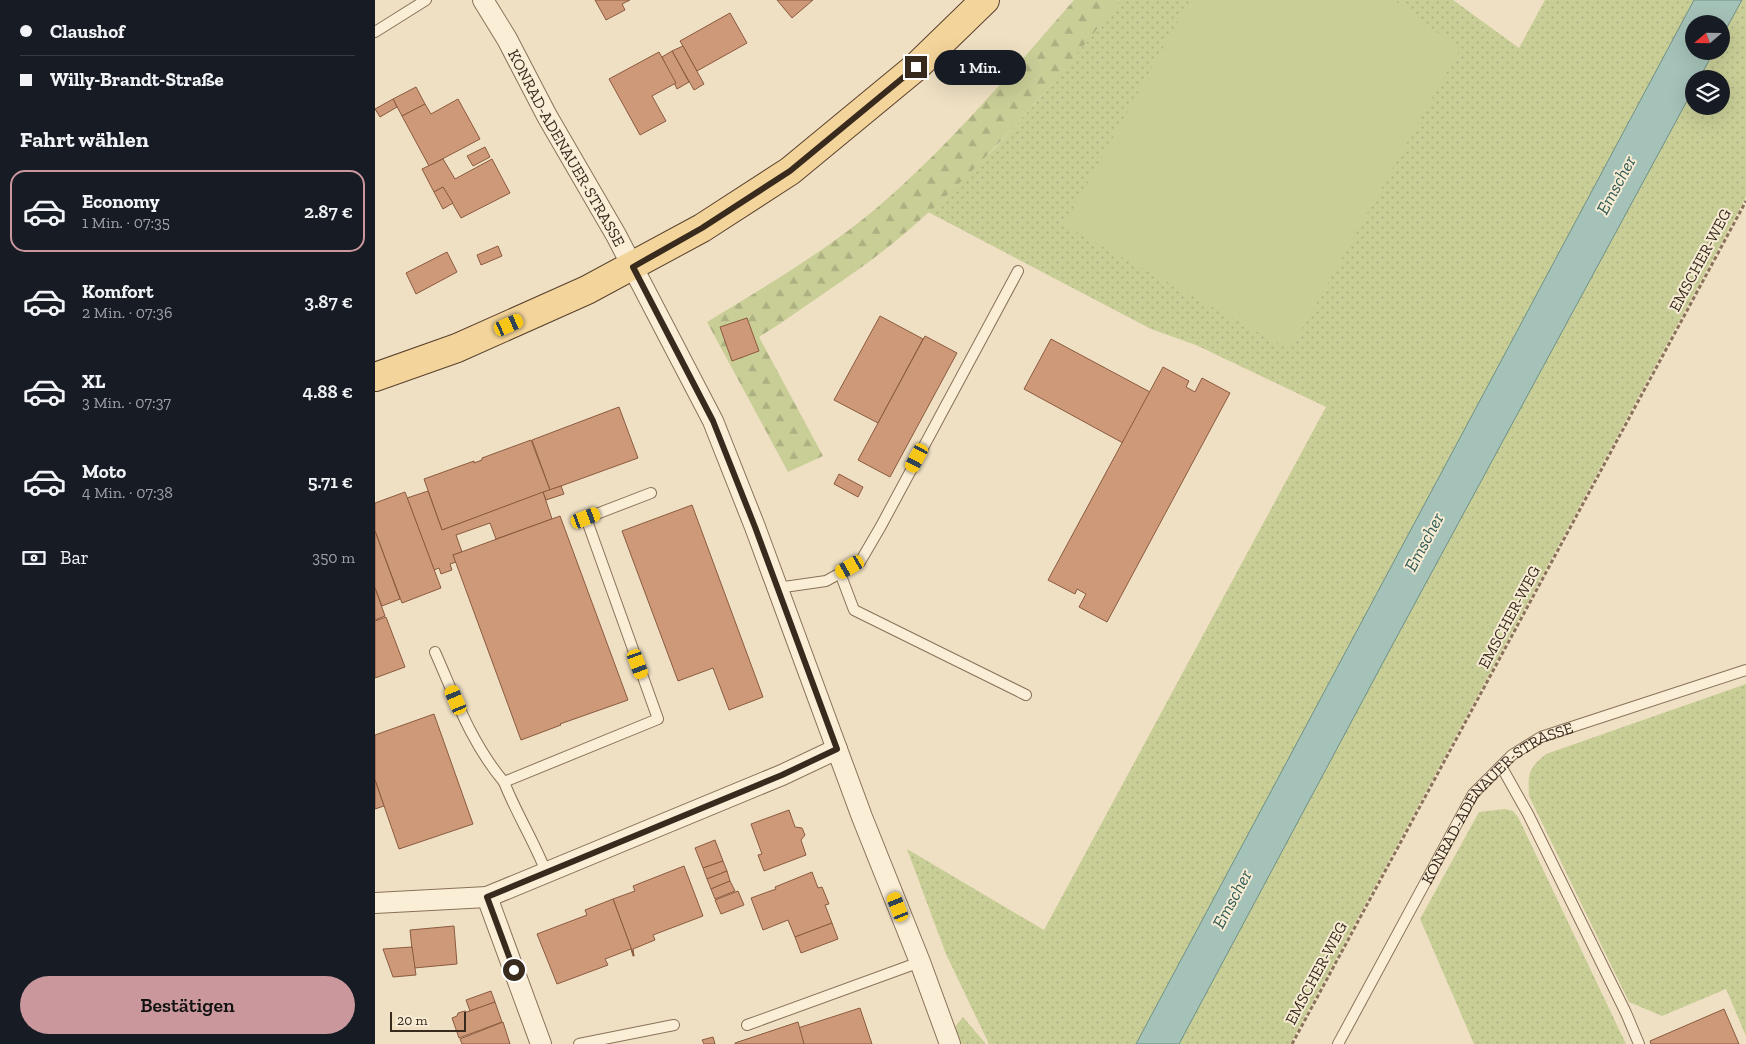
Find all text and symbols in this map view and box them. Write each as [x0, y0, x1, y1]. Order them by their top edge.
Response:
north arrow [1685, 15, 1730, 60]
map controls [1685, 15, 1730, 115]
text: Claushof [50, 20, 125, 43]
street label: KONRAD-ADENAUER-STRASSE [504, 46, 630, 249]
callout: 1 Min. [933, 50, 1026, 84]
route end [905, 56, 927, 78]
text: 1 Min. [959, 58, 1001, 77]
text: Willy-Brandt-Straße [50, 68, 224, 91]
button: layers [1685, 70, 1730, 115]
text: Fahrt wählen [20, 126, 149, 153]
water label: Emscher [1591, 151, 1641, 218]
icon: car [22, 189, 67, 234]
text: Economy [82, 190, 160, 213]
text: 2.87 € [304, 200, 353, 223]
street label: EMSCHER-WEG [1665, 205, 1735, 315]
text: 1 Min. · 07:35 [82, 213, 170, 232]
icon: car [22, 279, 67, 324]
text: Komfort [82, 280, 154, 303]
text: 3.87 € [304, 290, 353, 313]
text: 2 Min. · 07:36 [82, 303, 172, 322]
car [492, 312, 525, 338]
icon: car [22, 369, 67, 414]
text: XL [82, 370, 105, 393]
text: 4.88 € [303, 380, 353, 403]
text: 3 Min. · 07:37 [82, 393, 171, 412]
car [903, 441, 930, 475]
icon: car [22, 459, 67, 504]
text: Moto [82, 460, 126, 483]
text: 5.71 € [308, 470, 353, 493]
text: 4 Min. · 07:38 [82, 483, 173, 502]
car [569, 506, 602, 530]
water label: Emscher [1399, 508, 1449, 575]
icon: cash [20, 544, 48, 572]
text: Bar [60, 546, 89, 569]
text: 350 m [312, 548, 355, 567]
car [833, 553, 866, 581]
street label: EMSCHER-WEG [1474, 562, 1544, 672]
car [625, 647, 650, 681]
car [443, 683, 468, 717]
street label: KONRAD-ADENAUER-STRASSE [1417, 718, 1575, 887]
water label: Emscher [1207, 865, 1257, 932]
car [885, 890, 910, 924]
street label: EMSCHER-WEG [1281, 918, 1351, 1028]
route start [503, 959, 525, 981]
button: Bestätigen [20, 976, 355, 1034]
scale bar [390, 1009, 466, 1032]
text: 20 m [397, 1012, 428, 1029]

